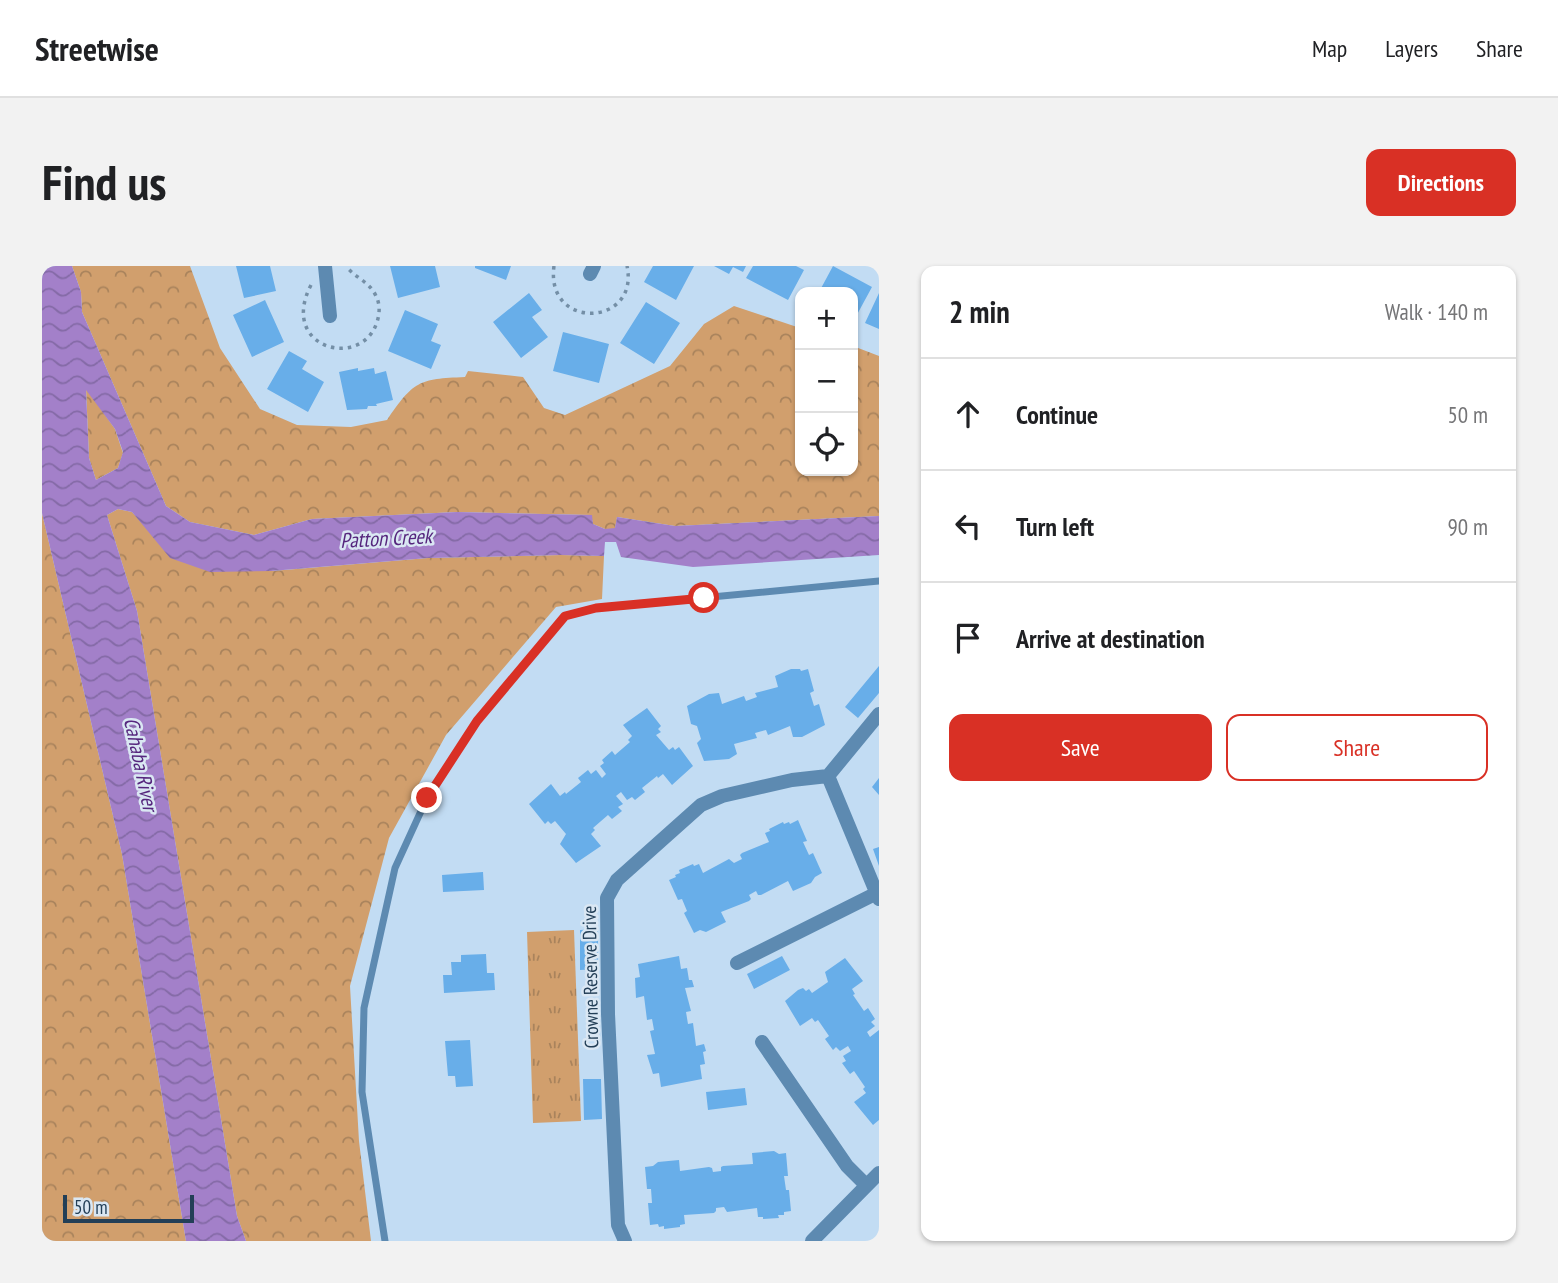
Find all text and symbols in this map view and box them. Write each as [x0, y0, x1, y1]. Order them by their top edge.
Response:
text: Streetwise [35, 27, 159, 70]
text: Map [1312, 33, 1347, 64]
text: Layers [1385, 33, 1438, 64]
text: Share [1476, 33, 1523, 64]
button: Directions [1366, 149, 1516, 216]
text: Find us [42, 150, 166, 214]
map controls [795, 287, 858, 476]
button: + [795, 287, 858, 350]
text: 2 min [949, 292, 1010, 331]
text: Walk · 140 m [1385, 297, 1488, 326]
button: − [795, 350, 858, 413]
icon: ahead [949, 395, 987, 433]
text: Continue [1016, 398, 1098, 431]
text: 50 m [1447, 400, 1488, 429]
button: locate [795, 413, 858, 476]
icon: left [949, 507, 987, 545]
text: Turn left [1016, 510, 1094, 543]
text: 90 m [1447, 512, 1488, 541]
water label: Patton Creek [339, 522, 435, 554]
route start [688, 582, 719, 613]
icon: arrive [949, 619, 987, 657]
text: Arrive at destination [1016, 622, 1205, 655]
button: Save [949, 714, 1212, 781]
button: Share [1226, 714, 1488, 781]
water label: Cahaba River [118, 715, 165, 816]
route end [411, 782, 442, 813]
street label: Crowne Reserve Drive [577, 905, 603, 1049]
scale bar [63, 1192, 194, 1224]
text: 50 m [74, 1195, 108, 1219]

